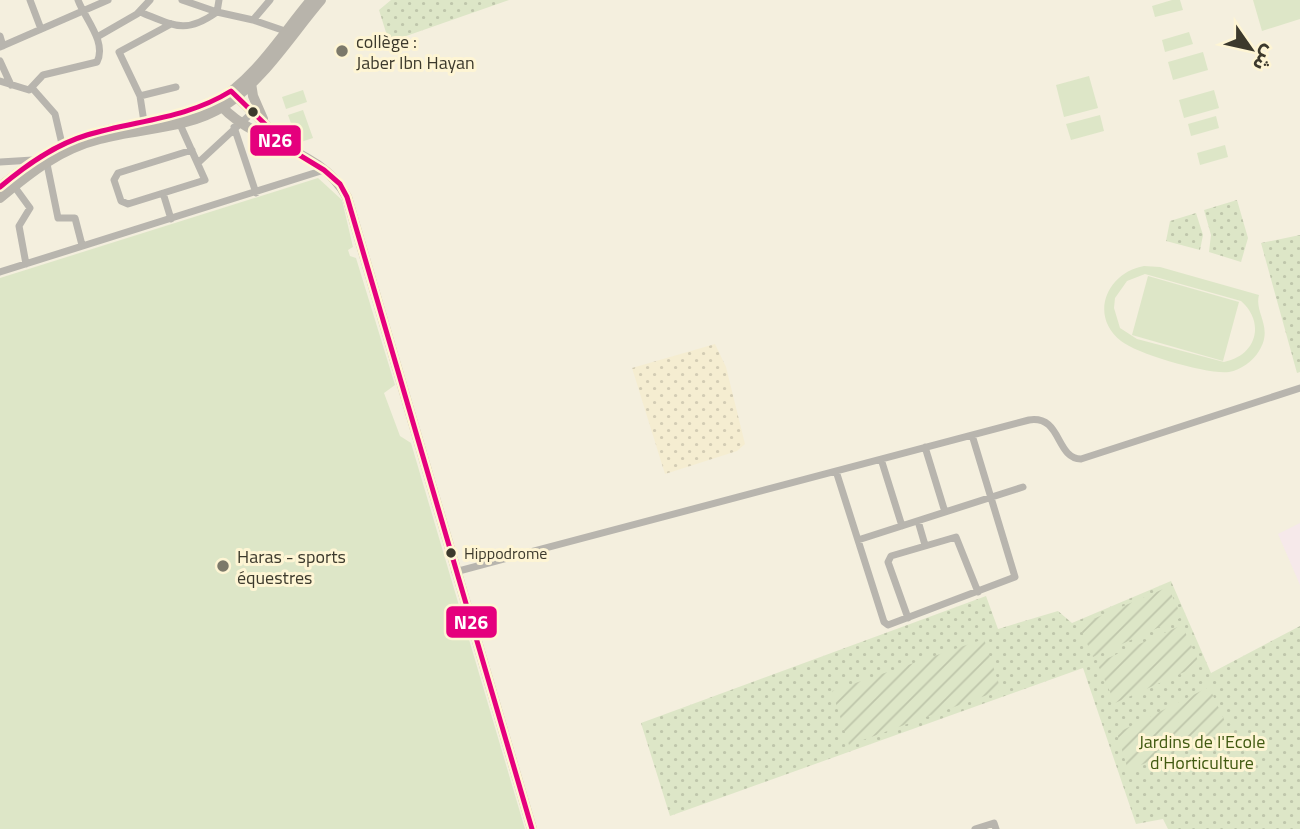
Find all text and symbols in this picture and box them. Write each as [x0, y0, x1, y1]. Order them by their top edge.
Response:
north arrow [1216, 14, 1286, 84]
place label: collège : Jaber Ibn Hayan [356, 28, 475, 76]
text: ش [1246, 40, 1285, 78]
marker: collège : Jaber Ibn Hayan [334, 43, 350, 59]
unlabelled marker [246, 105, 260, 119]
line badge: N26 [249, 124, 302, 157]
text: N26 [258, 125, 293, 154]
place label: Hippodrome [464, 541, 547, 565]
place label: Haras - sports équestres [237, 543, 346, 591]
marker: Hippodrome [444, 546, 458, 560]
marker: Haras - sports équestres [215, 558, 231, 574]
line badge: N26 [445, 605, 498, 639]
text: N26 [454, 607, 489, 636]
park label: Jardins de I'Ecole d'Horticulture [1139, 728, 1265, 776]

